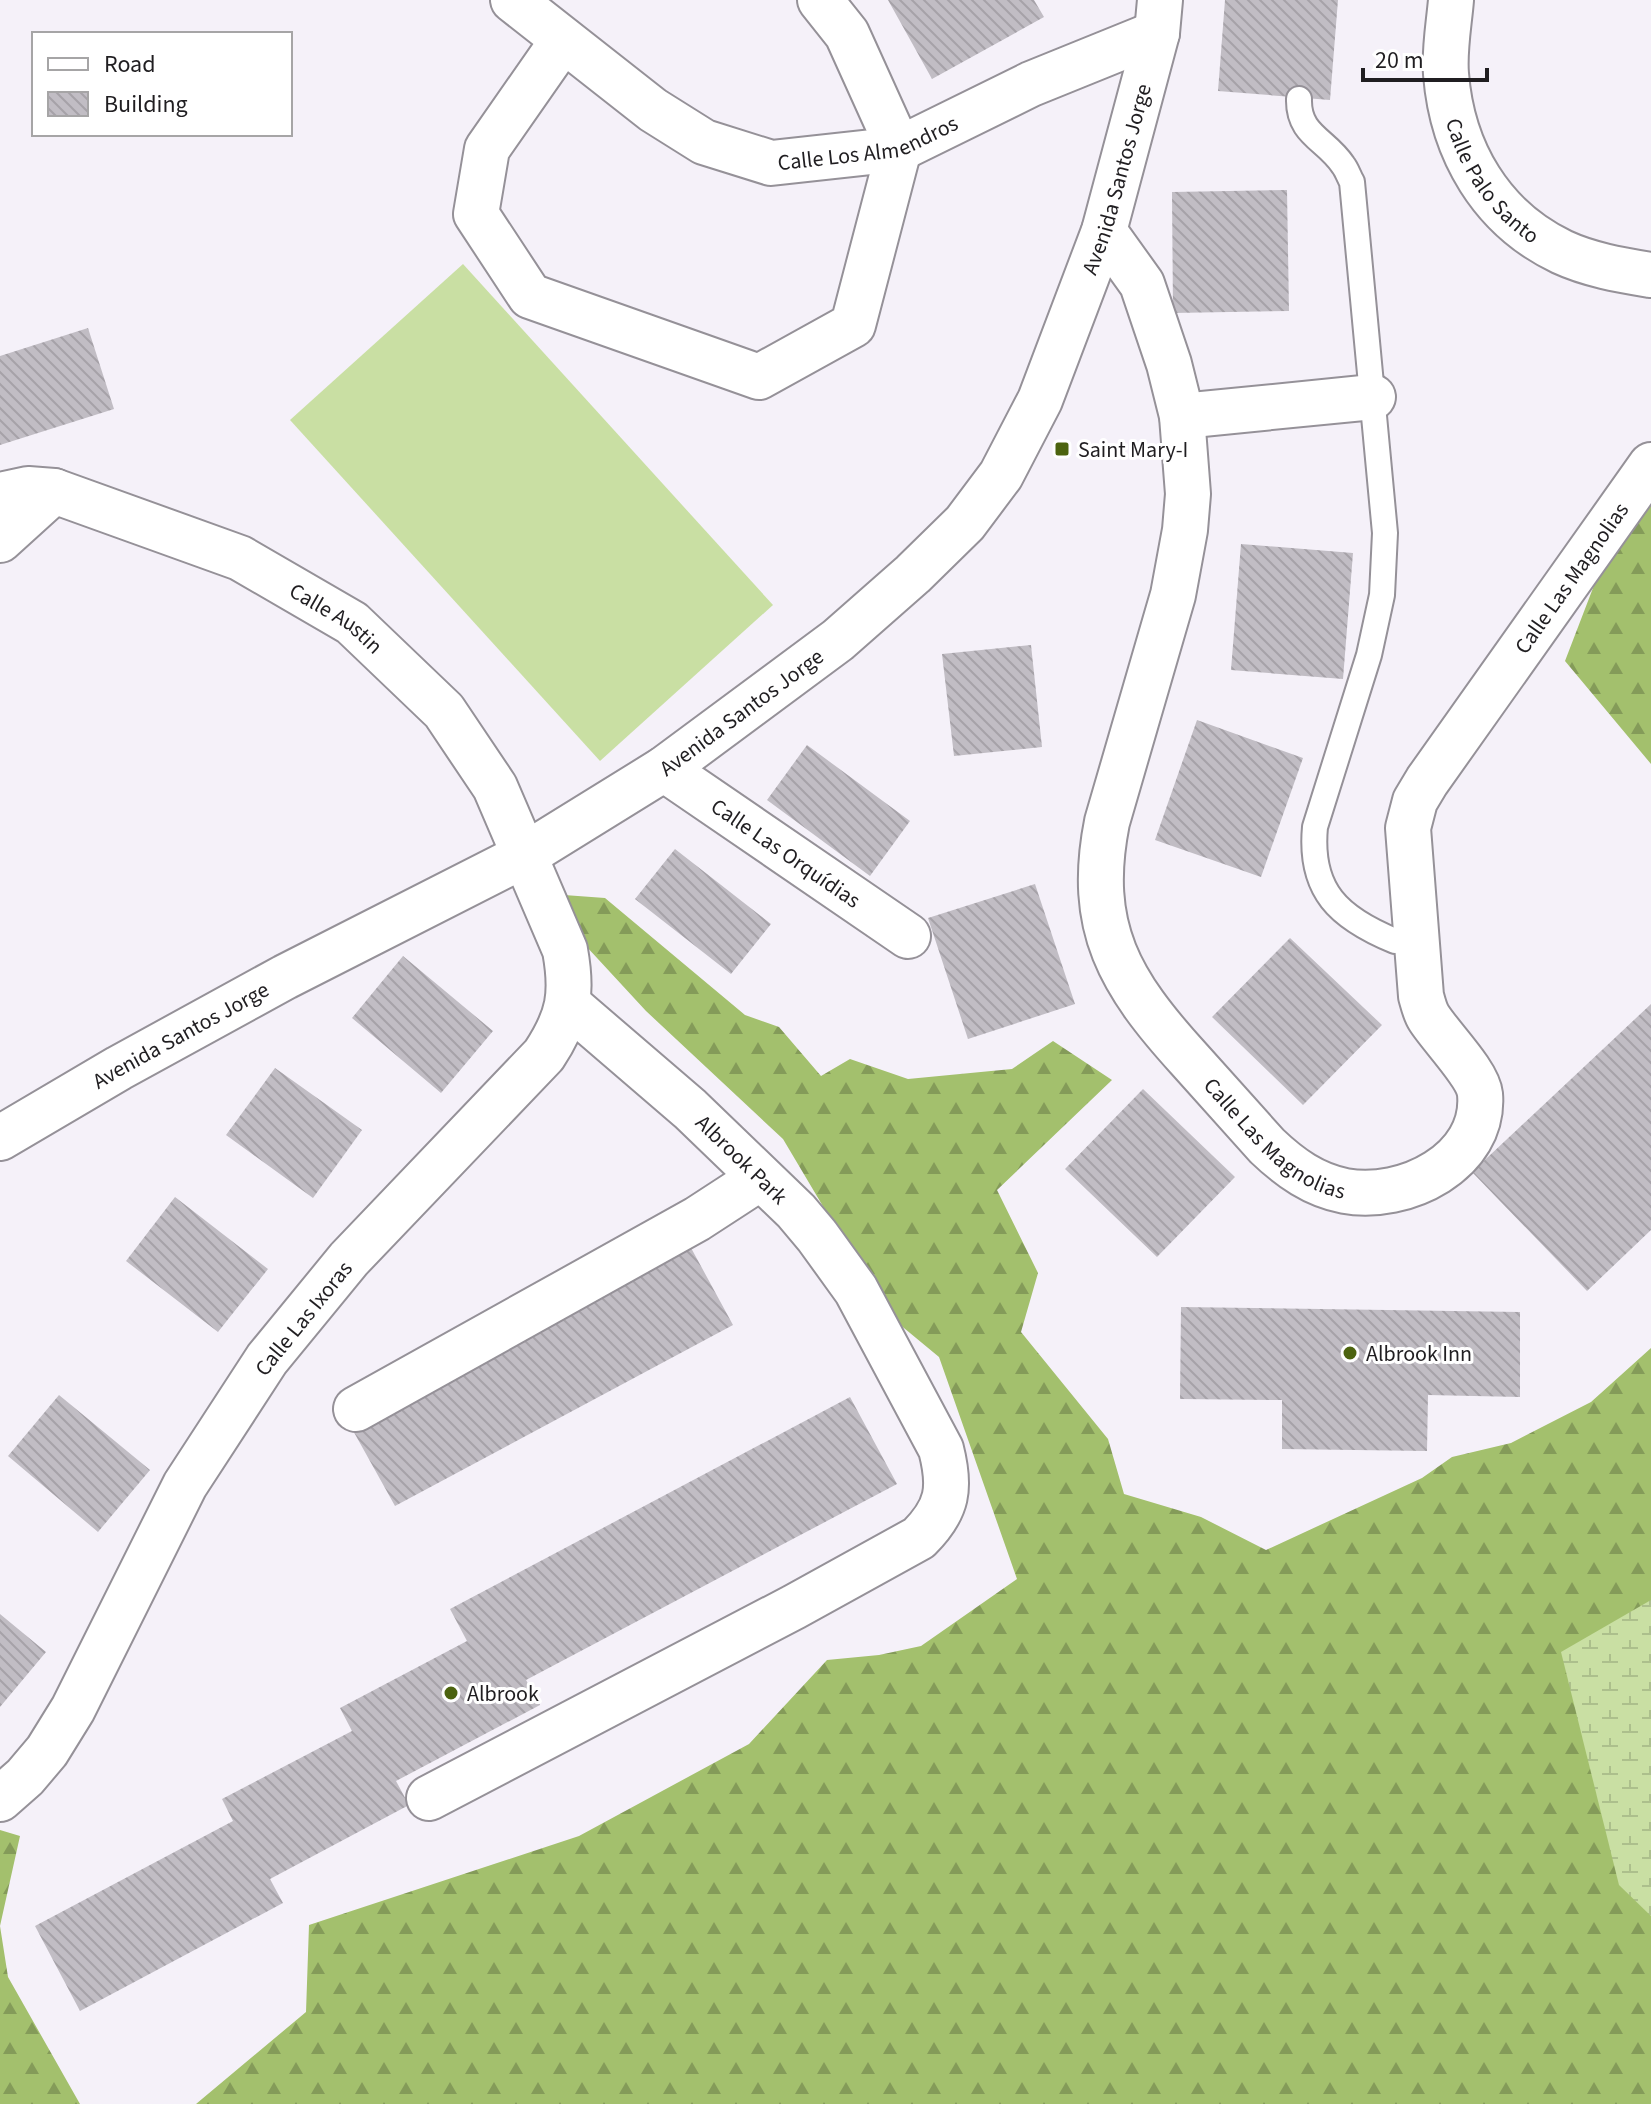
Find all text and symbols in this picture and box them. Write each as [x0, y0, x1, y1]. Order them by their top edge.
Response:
legend [32, 32, 292, 136]
scale bar [1363, 32, 1487, 82]
text: 20 m [1375, 43, 1424, 78]
text: Road [104, 47, 156, 82]
street label: Avenida Santos Jorge [1074, 80, 1160, 279]
text: Building [104, 87, 188, 122]
street label: Calle Los Almendros [776, 107, 964, 179]
street label: Calle Palo Santo [1437, 114, 1546, 252]
place label: Saint Mary-I [1078, 434, 1188, 466]
marker: Saint Mary-I [1053, 440, 1071, 458]
street label: Calle Las Magnolias [1507, 496, 1637, 661]
street label: Calle Austin [283, 575, 390, 662]
street label: Avenida Santos Jorge [653, 641, 831, 784]
street label: Calle Las Orquídias [704, 791, 867, 916]
street label: Avenida Santos Jorge [87, 974, 275, 1097]
street label: Calle Las Magnolias [1196, 1071, 1348, 1208]
street label: Albrook Park [688, 1107, 795, 1212]
street label: Calle Las Ixoras [247, 1254, 360, 1383]
place label: Albrook Inn [1366, 1338, 1472, 1370]
marker: Albrook Inn [1341, 1344, 1359, 1362]
place label: Albrook [467, 1678, 539, 1710]
marker: Albrook [442, 1684, 460, 1702]

